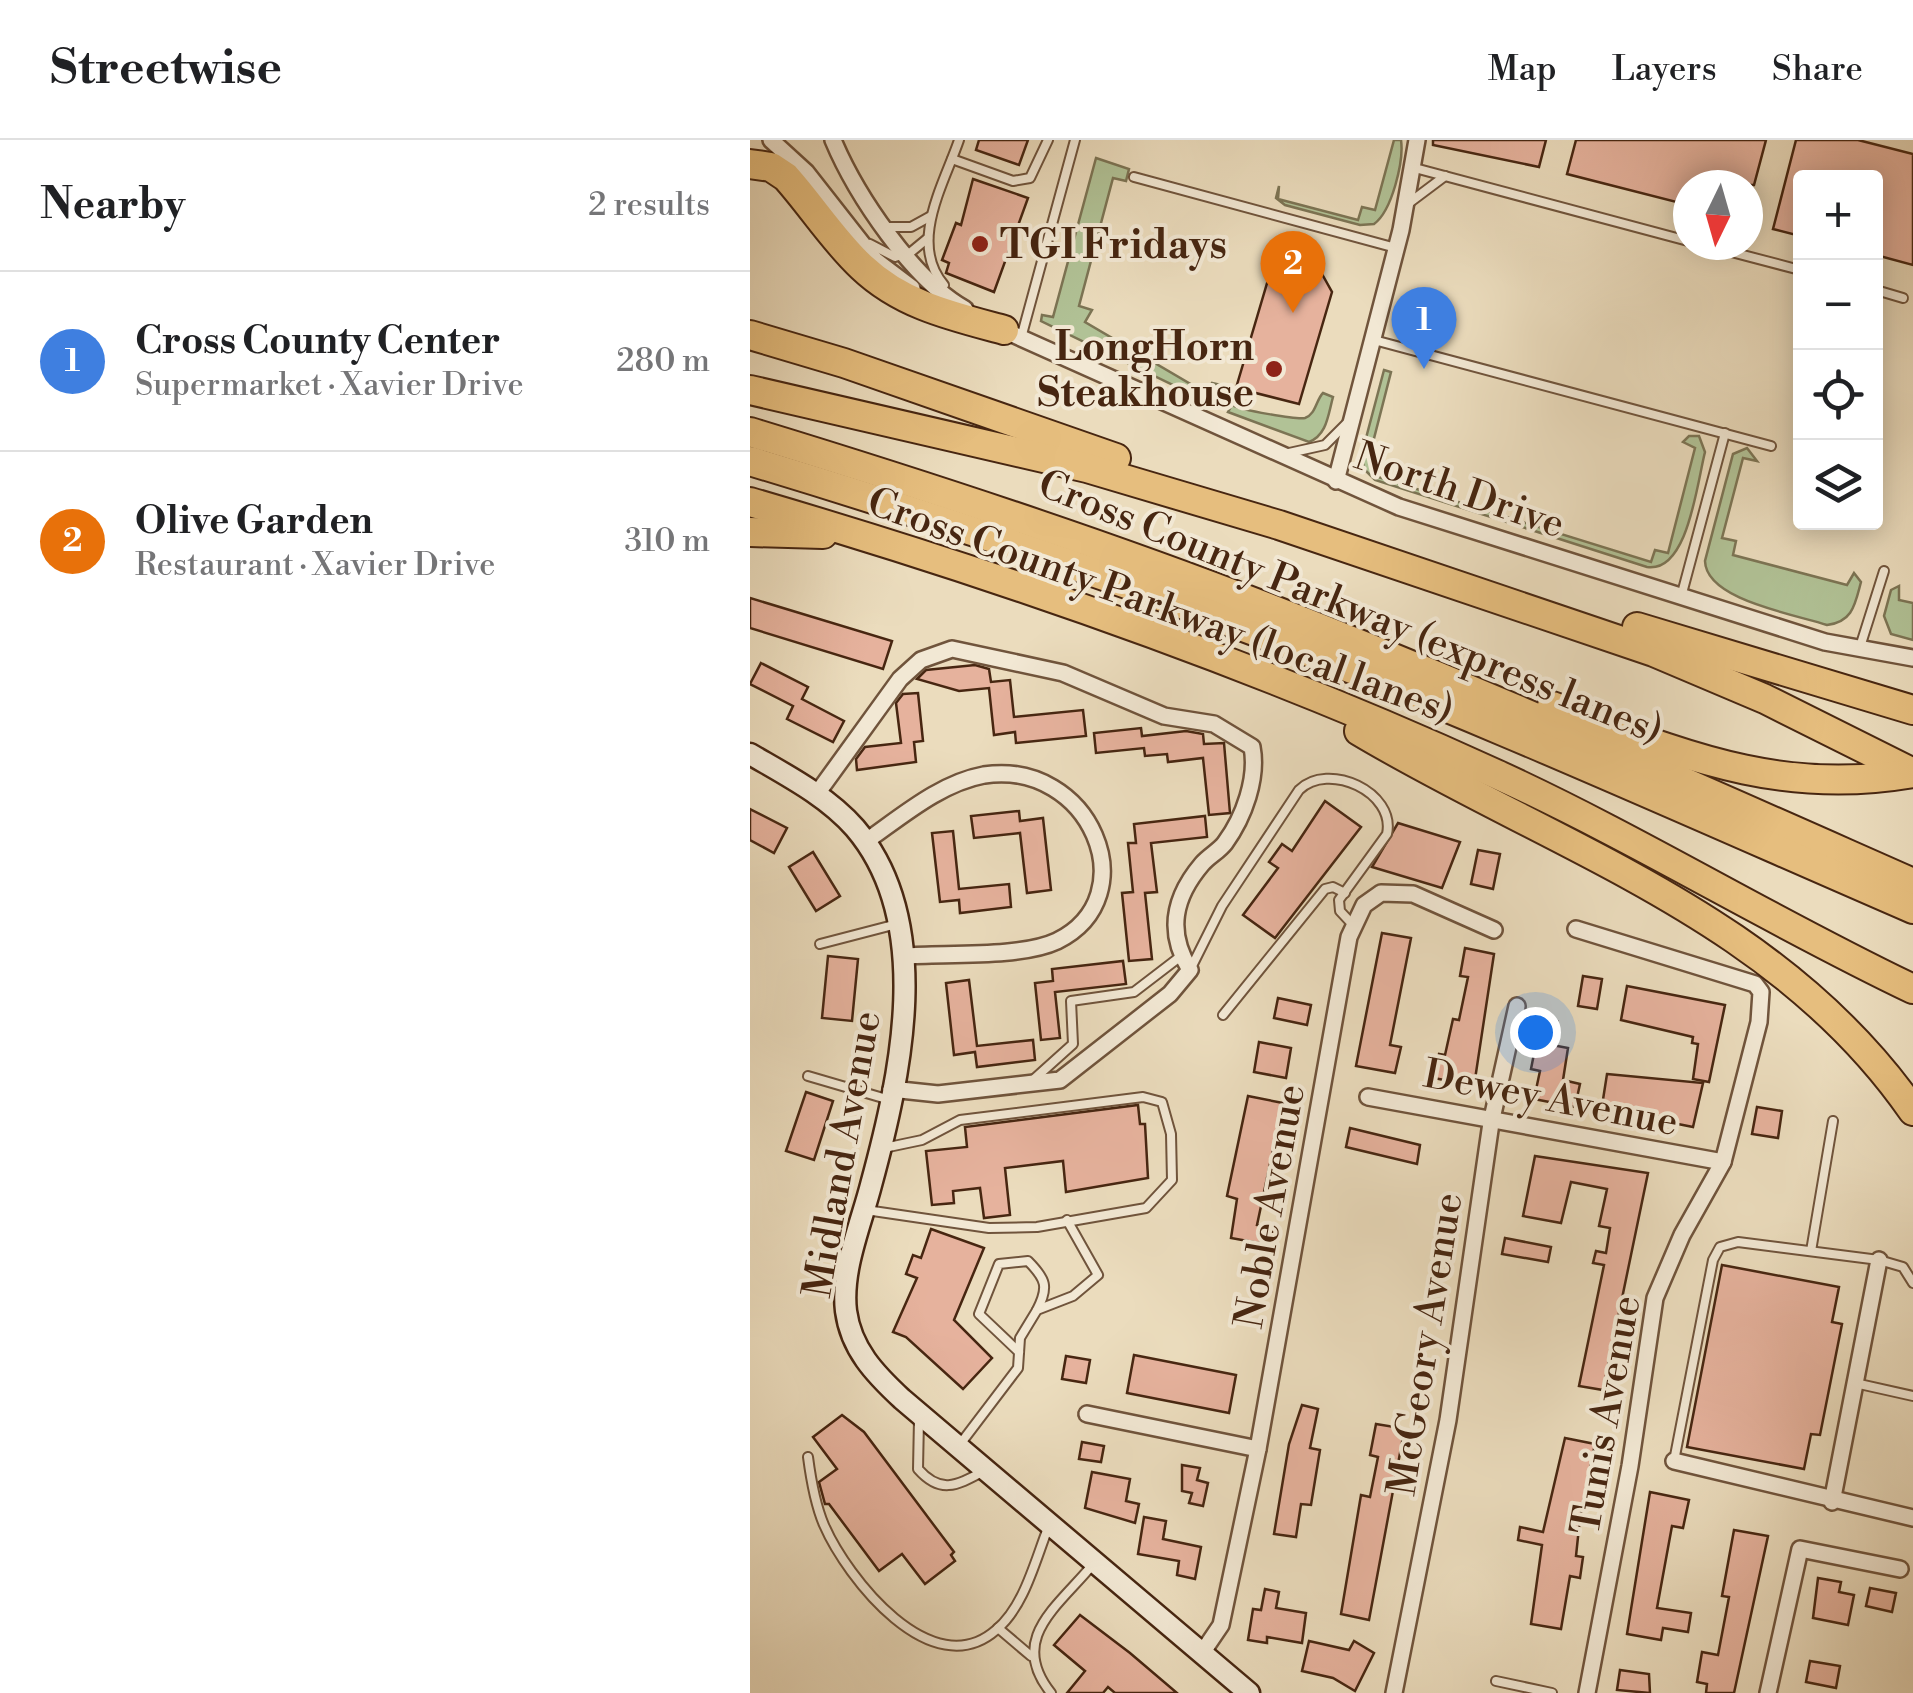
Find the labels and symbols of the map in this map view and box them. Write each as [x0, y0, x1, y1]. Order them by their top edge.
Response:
north arrow [1673, 170, 1763, 260]
place label: TGI Fridays [1000, 221, 1227, 271]
pin: 2 [1260, 230, 1326, 313]
marker: TGI Fridays [969, 233, 991, 255]
pin: 1 [1392, 286, 1456, 369]
place label: LongHorn Steakhouse [1037, 323, 1254, 419]
marker: LongHorn Steakhouse [1263, 358, 1285, 380]
street label: North Drive [1348, 432, 1571, 550]
street label: Cross County Parkway (express lanes) [1030, 459, 1670, 757]
street label: Cross County Parkway (local lanes) [860, 477, 1460, 737]
street label: Midland Avenue [793, 1007, 893, 1301]
your location [1510, 1007, 1561, 1058]
street label: Dewey Avenue [1419, 1050, 1682, 1149]
street label: Noble Avenue [1225, 1081, 1317, 1332]
street label: McGeory Avenue [1377, 1189, 1476, 1499]
street label: Tunis Avenue [1561, 1292, 1653, 1539]

